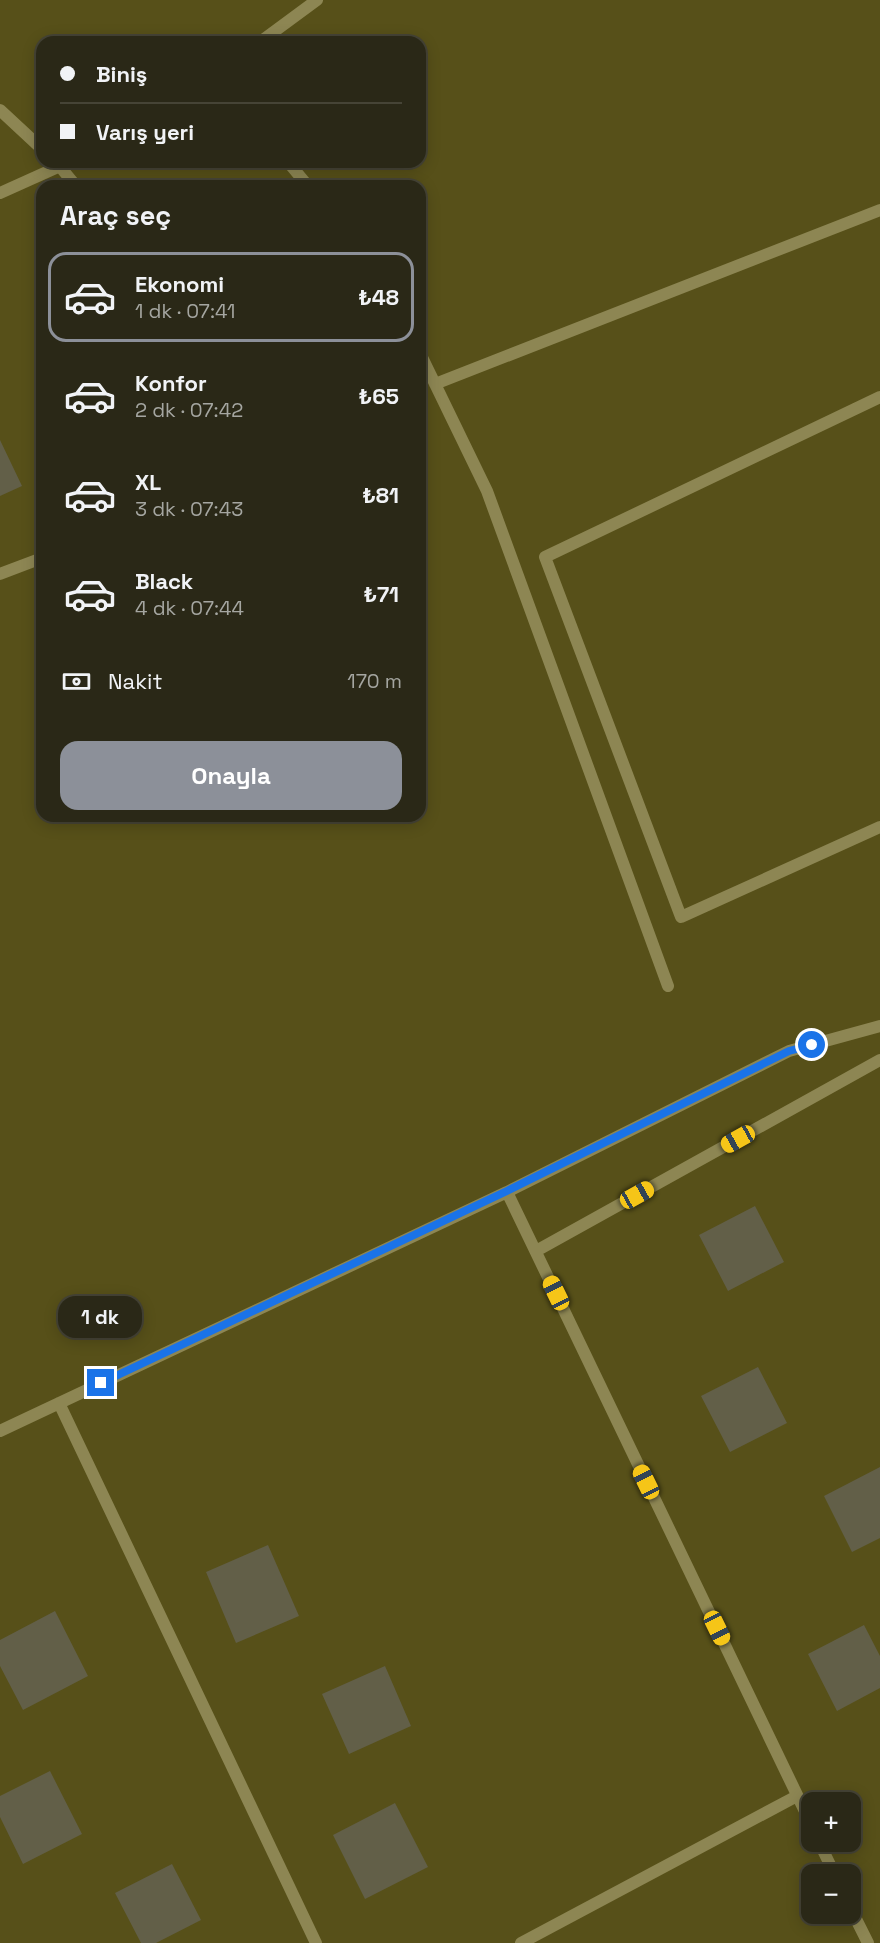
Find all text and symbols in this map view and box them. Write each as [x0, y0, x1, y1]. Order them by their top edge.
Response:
text: Biniş [96, 60, 147, 88]
text: Varış yeri [96, 118, 194, 146]
text: Araç seç [60, 198, 171, 233]
icon: car [63, 270, 117, 324]
text: Ekonomi [135, 270, 224, 298]
text: ₺48 [358, 283, 399, 311]
text: 1 dk · 07:41 [135, 298, 235, 324]
icon: car [63, 369, 117, 423]
text: Konfor [135, 369, 207, 397]
text: ₺65 [359, 382, 399, 410]
text: 2 dk · 07:42 [135, 397, 243, 423]
icon: car [63, 468, 117, 522]
text: XL [135, 468, 161, 496]
text: ₺81 [362, 481, 399, 509]
text: 3 dk · 07:43 [135, 496, 243, 522]
icon: car [63, 567, 117, 621]
text: Black [135, 567, 193, 595]
text: ₺71 [363, 580, 399, 608]
text: 4 dk · 07:44 [135, 595, 244, 621]
icon: cash [60, 665, 93, 698]
text: Nakit [108, 667, 163, 695]
text: 170 m [347, 668, 402, 694]
button: Onayla [60, 741, 402, 810]
route start [798, 1031, 825, 1058]
car [718, 1122, 758, 1156]
car [617, 1178, 657, 1212]
car [540, 1273, 572, 1313]
callout: 1 dk [59, 1296, 143, 1338]
text: 1 dk [81, 1304, 119, 1330]
route end [87, 1369, 114, 1396]
car [630, 1462, 662, 1502]
car [701, 1608, 733, 1648]
map controls [801, 1792, 861, 1924]
button: + [801, 1792, 861, 1852]
button: − [801, 1864, 861, 1924]

